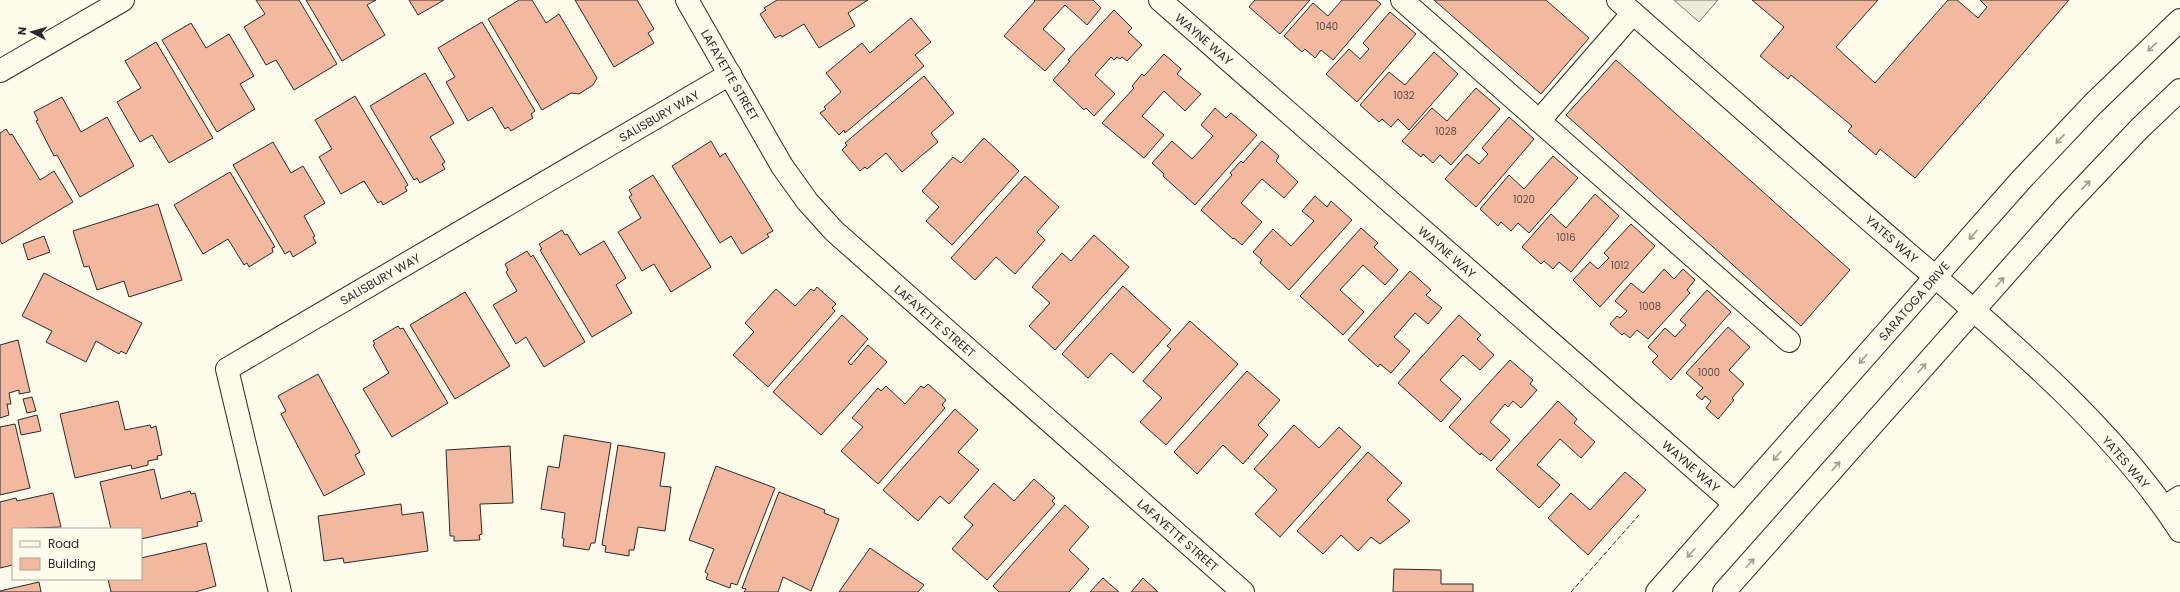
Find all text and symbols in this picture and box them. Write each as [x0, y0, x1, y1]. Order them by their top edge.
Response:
street label: WAYNE WAY [1171, 9, 1237, 69]
north arrow [12, 12, 52, 52]
house number: 1040 [1316, 19, 1338, 34]
text: N [14, 26, 30, 36]
street label: LAFAYETTE STREET [697, 26, 763, 124]
one-way arrow [2147, 42, 2157, 51]
street label: SALISBURY WAY [616, 86, 702, 146]
house number: 1032 [1393, 88, 1415, 103]
house number: 1028 [1435, 124, 1457, 139]
one-way arrow [2056, 133, 2065, 143]
one-way arrow [2082, 180, 2091, 190]
house number: 1020 [1513, 192, 1535, 207]
street label: YATES WAY [1862, 211, 1922, 267]
street label: WAYNE WAY [1414, 222, 1480, 282]
house number: 1016 [1556, 230, 1576, 245]
one-way arrow [1968, 230, 1977, 240]
street label: SALISBURY WAY [337, 249, 423, 309]
house number: 1012 [1611, 258, 1629, 273]
street label: SARATOGA DRIVE [1875, 258, 1953, 344]
one-way arrow [1995, 276, 2004, 287]
street label: LAFAYETTE STREET [891, 281, 980, 361]
house number: 1008 [1639, 299, 1661, 314]
one-way arrow [1859, 353, 1868, 364]
one-way arrow [1918, 363, 1927, 374]
house number: 1000 [1698, 365, 1720, 380]
street label: YATES WAY [2098, 432, 2154, 492]
street label: WAYNE WAY [1658, 436, 1724, 496]
one-way arrow [1773, 451, 1782, 461]
one-way arrow [1831, 461, 1840, 471]
street label: LAFAYETTE STREET [1134, 495, 1223, 575]
legend [12, 528, 142, 580]
text: Road [48, 535, 79, 552]
one-way arrow [1687, 548, 1696, 558]
text: Building [48, 555, 96, 572]
one-way arrow [1745, 558, 1754, 568]

